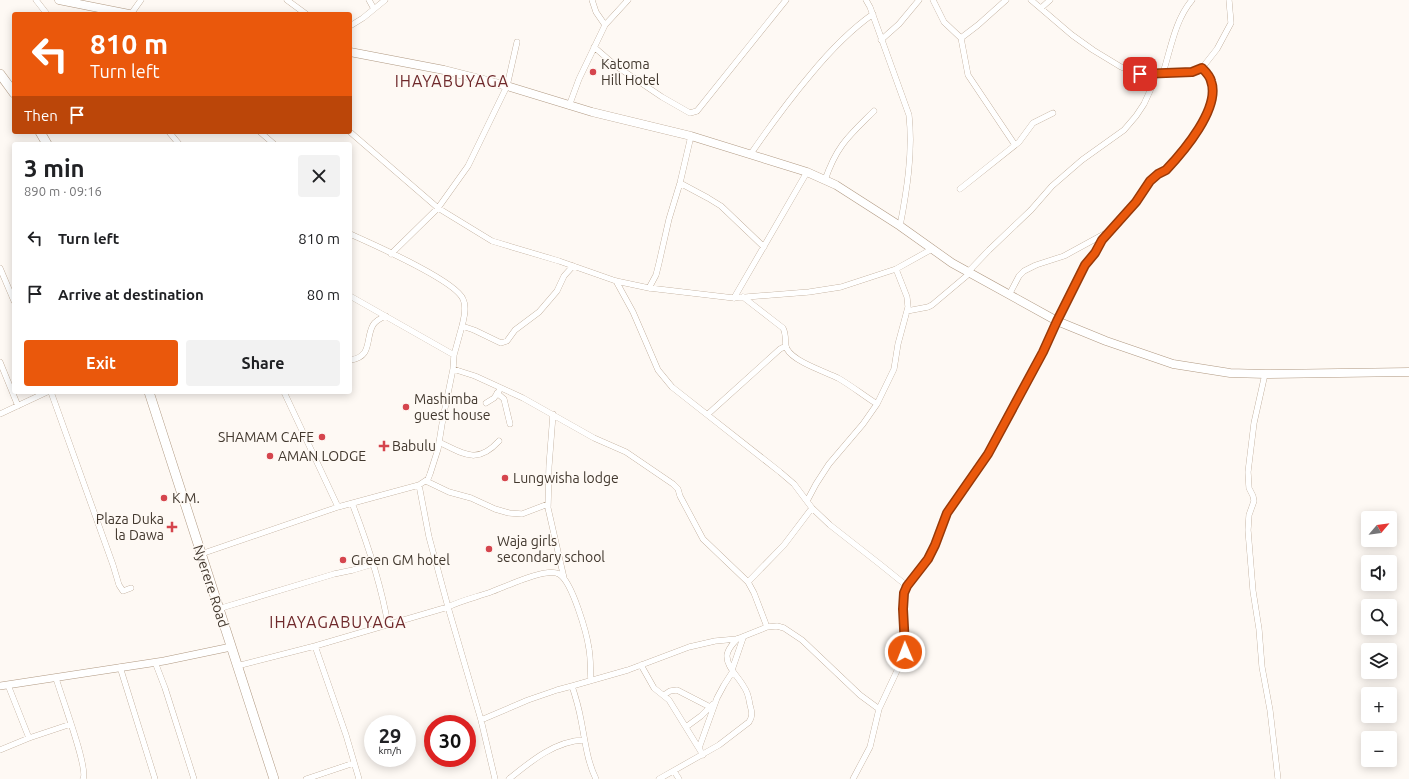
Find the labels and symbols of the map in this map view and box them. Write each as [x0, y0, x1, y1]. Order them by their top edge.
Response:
place label: Katoma Hill Hotel [601, 56, 660, 88]
pin [1123, 57, 1157, 91]
marker: Katoma Hill Hotel [588, 67, 598, 77]
district label: IHAYABUYAGA [395, 72, 509, 90]
place label: Mashimba guest house [414, 391, 491, 423]
marker: Mashimba guest house [401, 402, 411, 412]
place label: SHAMAM CAFE [218, 429, 314, 445]
marker: SHAMAM CAFE [317, 432, 327, 442]
place label: Babulu [392, 438, 436, 454]
marker: Babulu [379, 441, 389, 451]
place label: AMAN LODGE [278, 448, 366, 464]
marker: AMAN LODGE [265, 451, 275, 461]
place label: Lungwisha lodge [513, 470, 619, 486]
marker: Lungwisha lodge [500, 473, 510, 483]
place label: K.M. [172, 490, 200, 506]
marker: K.M. [159, 493, 169, 503]
place label: Plaza Duka la Dawa [96, 511, 164, 543]
north arrow [1361, 511, 1397, 547]
marker: Plaza Duka la Dawa [167, 522, 177, 532]
place label: Waja girls secondary school [497, 533, 605, 565]
street label: Nyerere Road [190, 543, 232, 629]
marker: Waja girls secondary school [484, 544, 494, 554]
place label: Green GM hotel [351, 552, 450, 568]
marker: Green GM hotel [338, 555, 348, 565]
district label: IHAYAGABUYAGA [269, 613, 407, 631]
position arrow [884, 631, 926, 673]
speed limit sign: 30 [424, 715, 476, 767]

